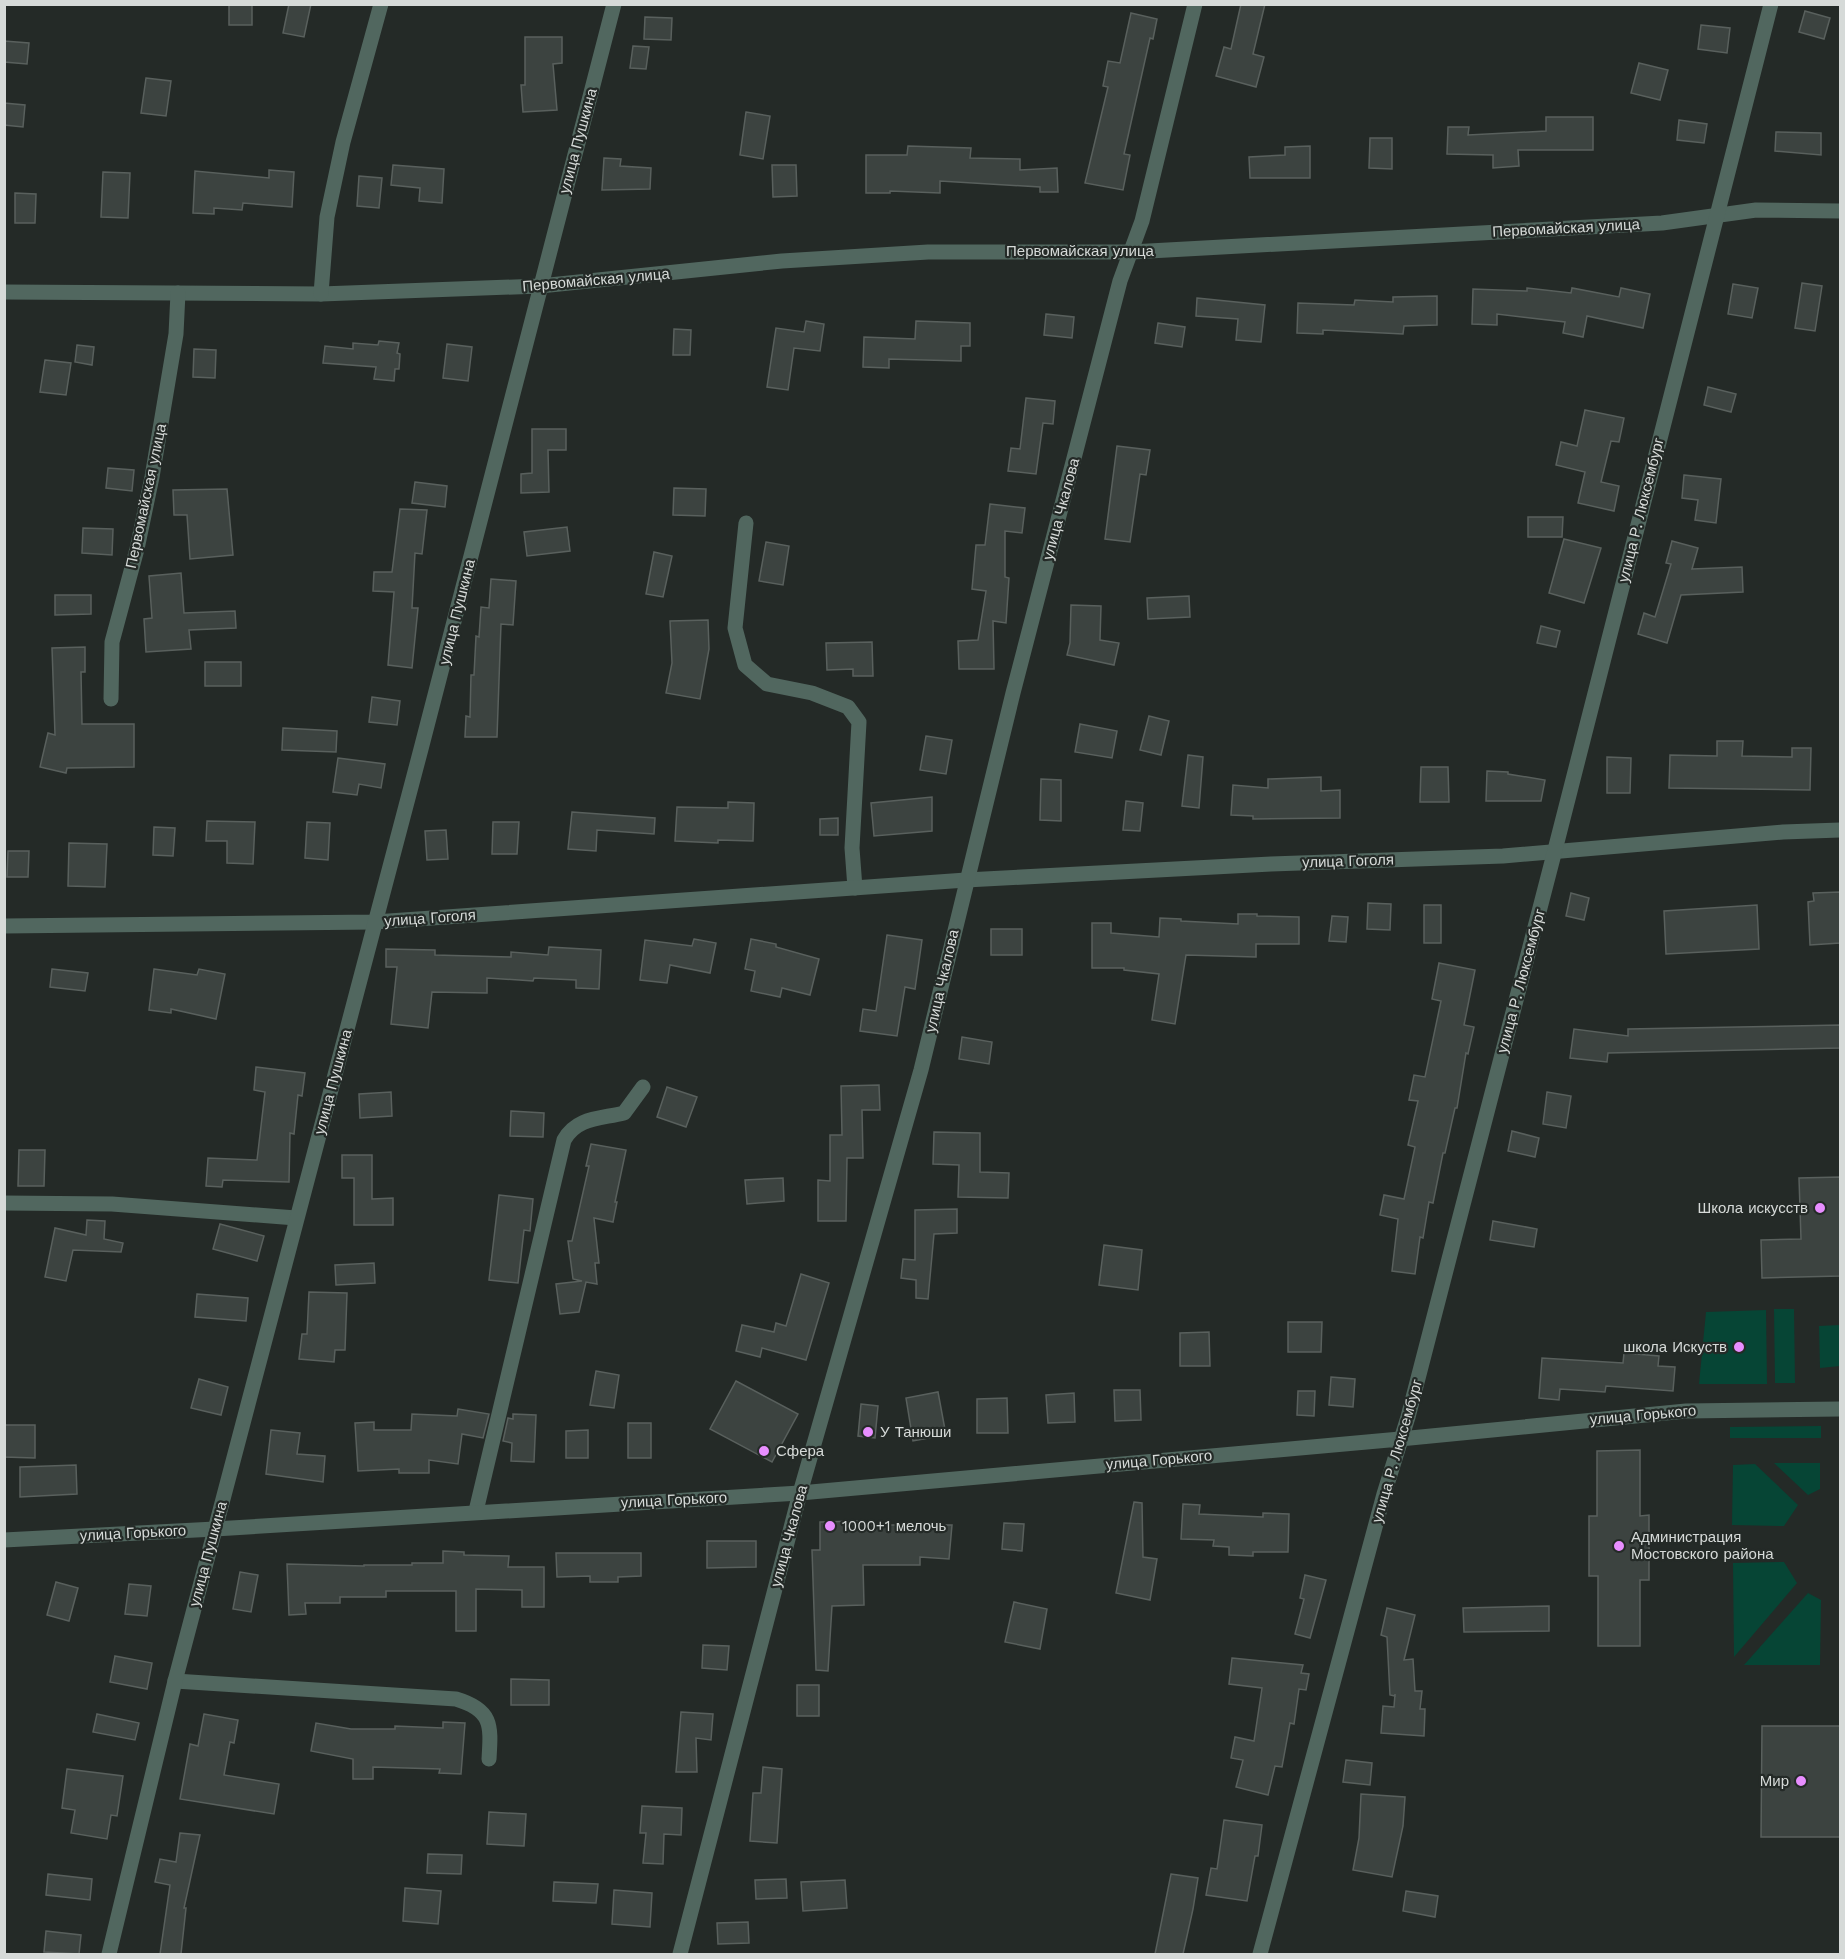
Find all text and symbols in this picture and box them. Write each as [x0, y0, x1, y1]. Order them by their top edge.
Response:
street label: улица Пушкина [555, 86, 601, 196]
street label: Первомайская улица [1492, 215, 1641, 241]
street label: Первомайская улица [1006, 242, 1155, 260]
street label: Первомайская улица [522, 265, 671, 295]
street label: Первомайская улица [122, 421, 170, 570]
street label: улица Р. Люксембург [1614, 435, 1668, 584]
street label: улица Чкалова [1039, 455, 1083, 562]
street label: улица Пушкина [435, 557, 479, 667]
street label: улица Гоголя [1302, 850, 1394, 872]
street label: улица Гоголя [384, 906, 476, 930]
street label: улица Р. Люксембург [1493, 906, 1549, 1055]
street label: улица Чкалова [921, 927, 963, 1034]
street label: улица Пушкина [310, 1027, 356, 1137]
place label: Школа искусств [1698, 1199, 1808, 1217]
marker: Школа искусств [1813, 1201, 1827, 1215]
place label: школа Искуств [1623, 1338, 1727, 1356]
marker: школа Искуств [1732, 1340, 1746, 1354]
street label: улица Р. Люксембург [1368, 1377, 1426, 1525]
street label: улица Горького [1589, 1401, 1697, 1429]
place label: У Танюши [880, 1423, 951, 1441]
marker: У Танюши [861, 1425, 875, 1439]
place label: Сфера [776, 1442, 825, 1460]
marker: Сфера [757, 1444, 771, 1458]
street label: улица Горького [1105, 1446, 1213, 1474]
street label: улица Чкалова [767, 1482, 811, 1589]
street label: улица Горького [620, 1488, 728, 1512]
street label: улица Пушкина [185, 1499, 231, 1609]
place label: 1000+1 мелочь [842, 1517, 947, 1535]
marker: 1000+1 мелочь [823, 1519, 837, 1533]
street label: улица Горького [79, 1521, 187, 1545]
place label: Администрация Мостовского района [1631, 1528, 1774, 1563]
marker: Администрация Мостовского района [1612, 1539, 1626, 1553]
place label: Мир [1760, 1772, 1789, 1790]
marker: Мир [1794, 1774, 1808, 1788]

